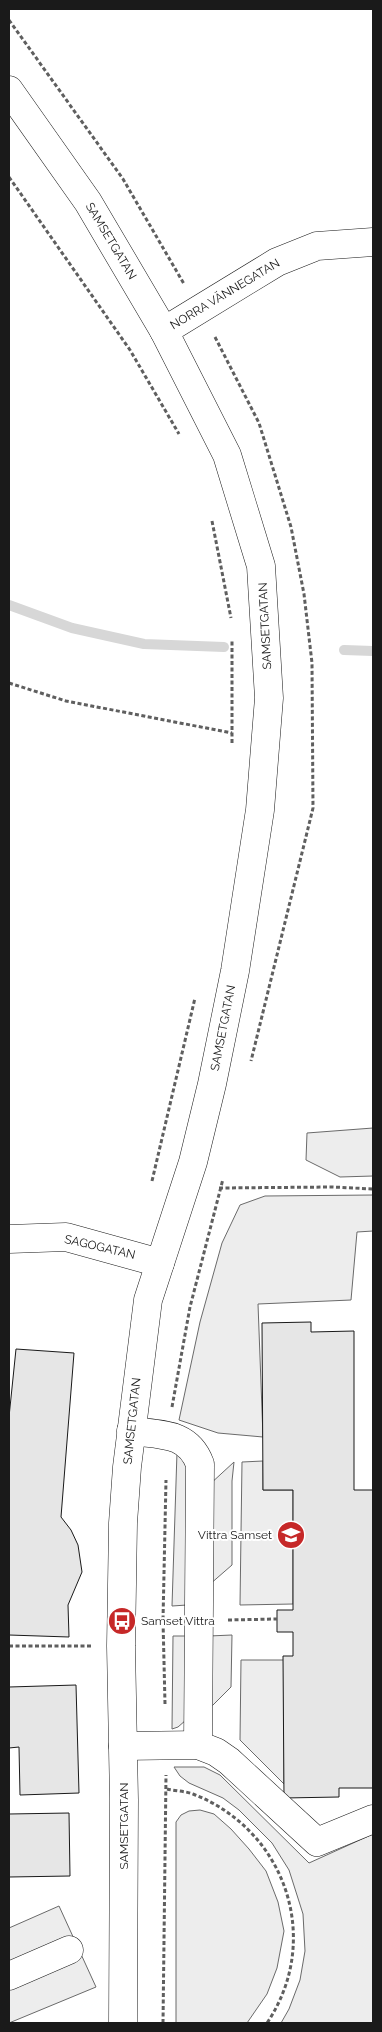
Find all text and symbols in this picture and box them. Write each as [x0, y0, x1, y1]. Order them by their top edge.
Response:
street label: SAMSETGATAN [83, 200, 139, 282]
street label: NORRA VÄNNEGATAN [168, 256, 282, 332]
street label: SAMSETGATAN [256, 582, 274, 670]
street label: SAMSETGATAN [208, 984, 238, 1072]
street label: SAGOGATAN [63, 1232, 137, 1262]
street label: SAMSETGATAN [120, 1377, 144, 1465]
school or university icon: Vittra Samset [276, 1520, 306, 1550]
place label: Vittra Samset [198, 1528, 272, 1542]
bus stop icon: Samset Vittra [107, 1606, 137, 1636]
place label: Samset Vittra [141, 1614, 215, 1628]
street label: SAMSETGATAN [117, 1782, 131, 1870]

